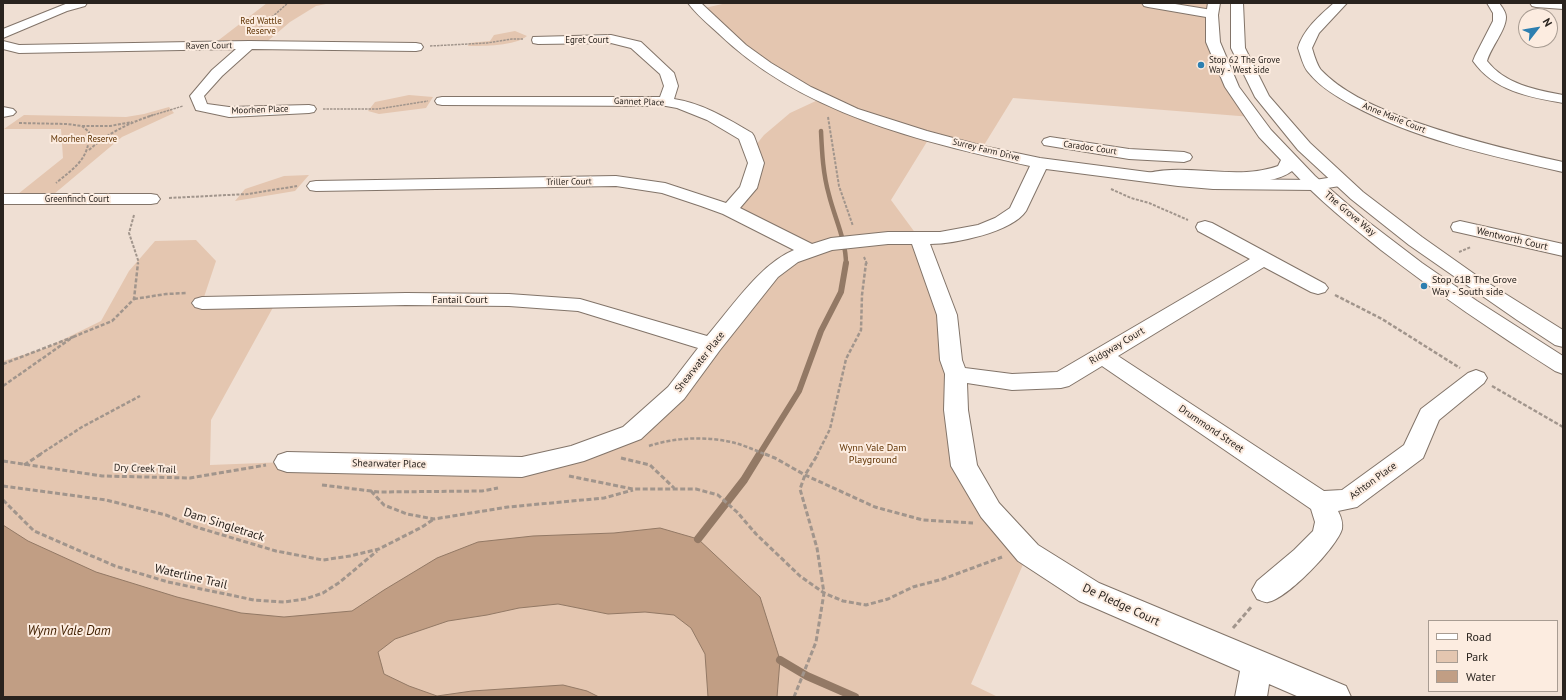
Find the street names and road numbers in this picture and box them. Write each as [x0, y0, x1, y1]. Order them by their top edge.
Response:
street label: Egret Court [565, 35, 609, 45]
street label: Raven Court [186, 40, 232, 52]
street label: Gannet Place [614, 96, 664, 108]
street label: Anne Marie Court [1361, 100, 1427, 136]
street label: Moorhen Place [231, 104, 289, 116]
street label: Surrey Farm Drive [951, 136, 1021, 164]
street label: Caradoc Court [1063, 139, 1117, 157]
street label: Triller Court [546, 176, 592, 188]
street label: The Grove Way [1322, 189, 1378, 239]
street label: Greenfinch Court [45, 194, 109, 204]
street label: Wentworth Court [1475, 225, 1549, 253]
street label: Fantail Court [432, 294, 488, 306]
street label: Ridgway Court [1087, 325, 1147, 367]
street label: Shearwater Place [673, 329, 727, 395]
street label: Drummond Street [1176, 403, 1246, 455]
street label: Shearwater Place [352, 457, 426, 471]
street label: Ashton Place [1347, 460, 1399, 502]
street label: Dry Creek Trail [114, 462, 176, 476]
street label: Dam Singletrack [182, 505, 266, 545]
street label: Waterline Trail [153, 562, 229, 592]
street label: De Pledge Court [1080, 581, 1162, 629]

